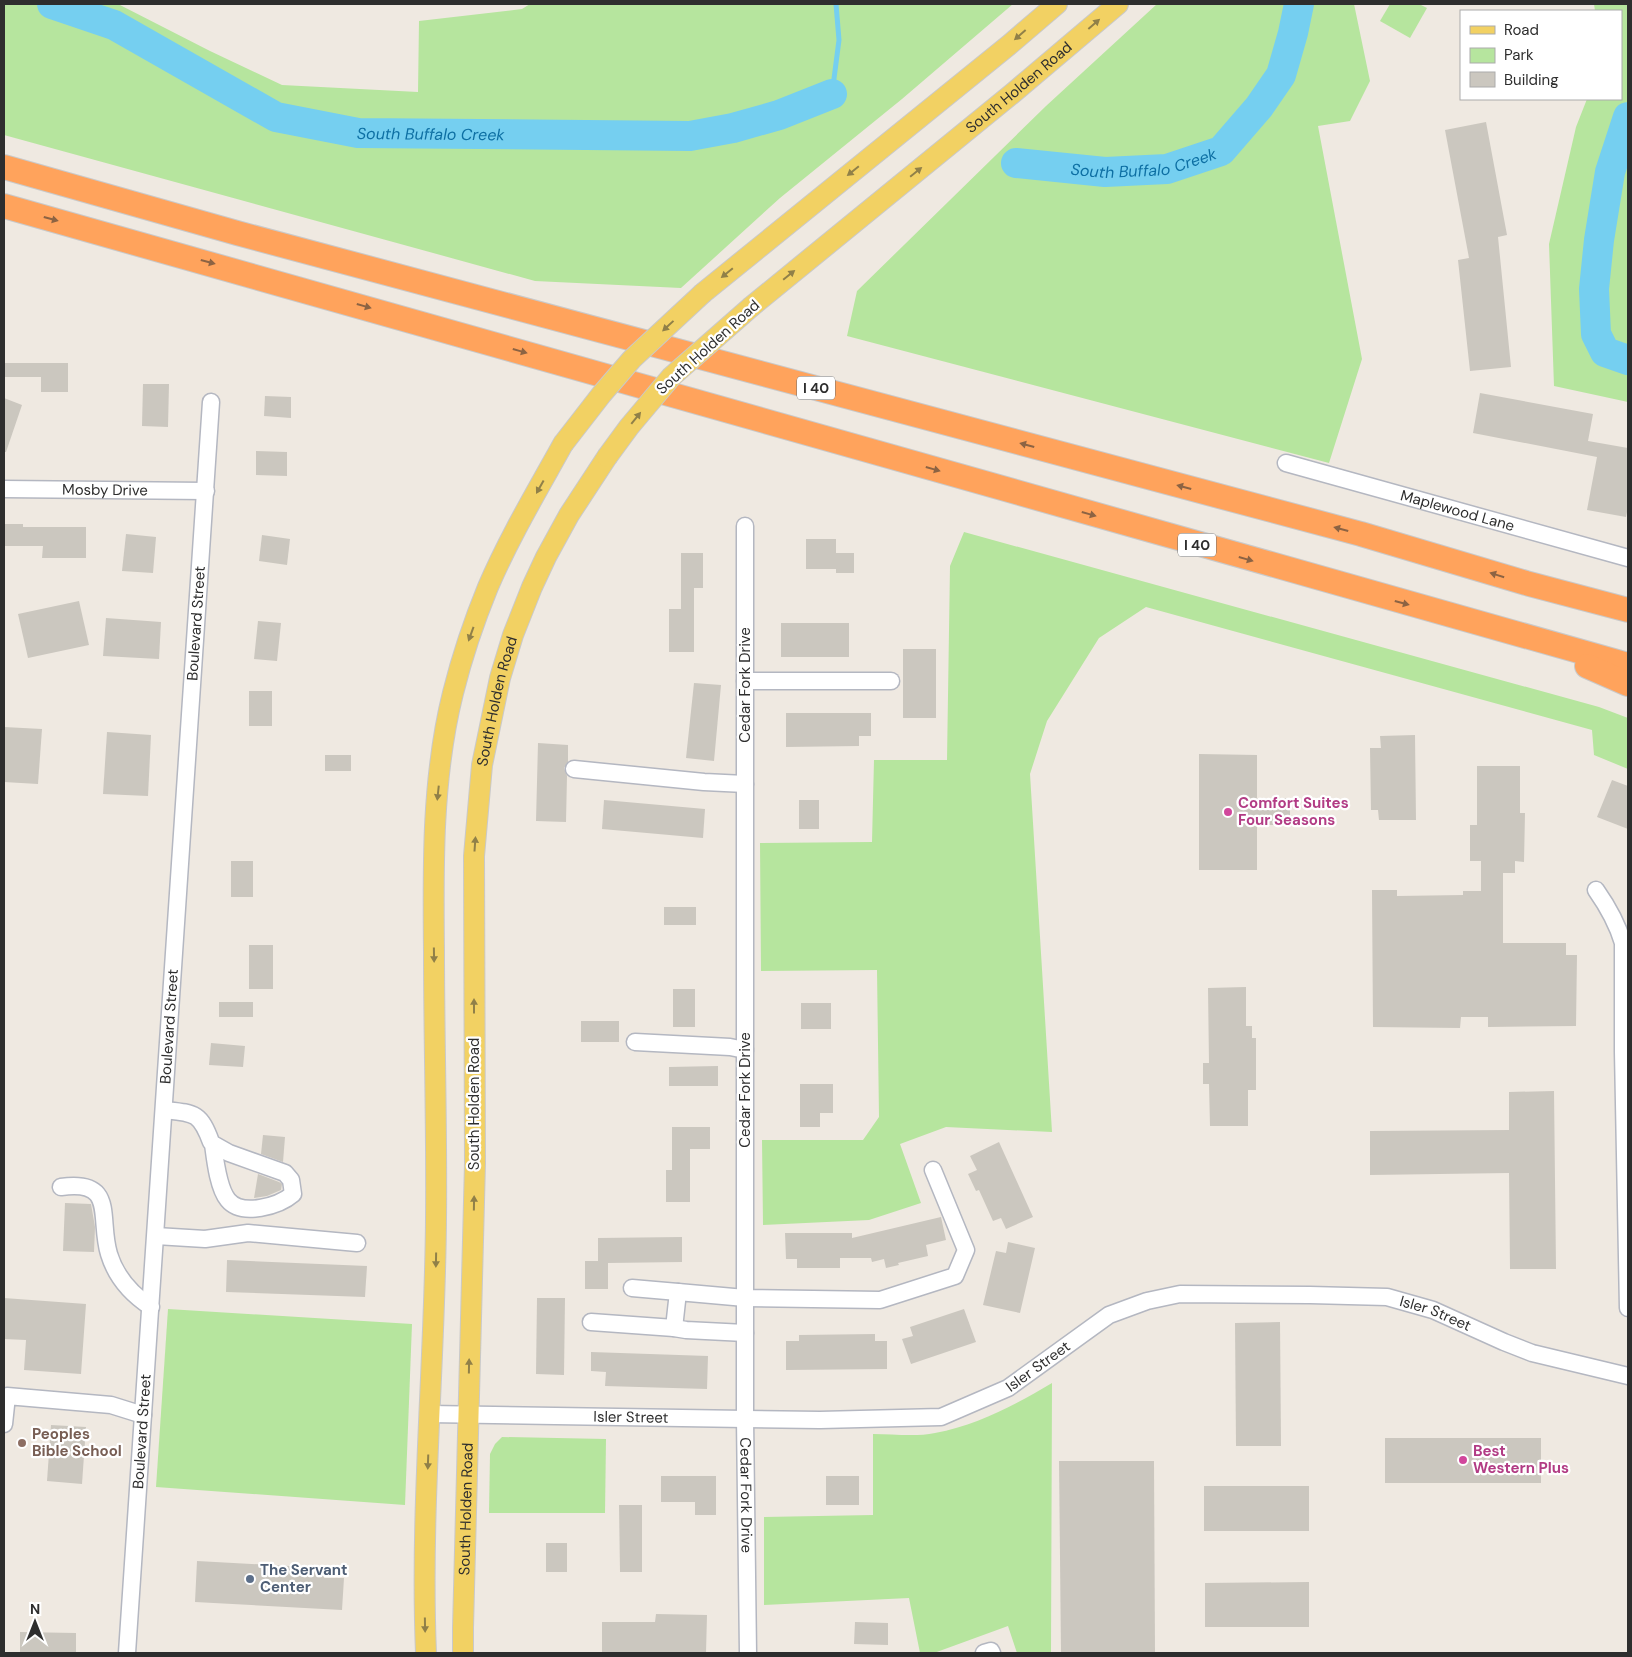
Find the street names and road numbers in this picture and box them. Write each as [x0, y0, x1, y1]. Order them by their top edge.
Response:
street label: South Holden Road [962, 37, 1076, 138]
street label: South Holden Road [652, 295, 764, 399]
road number: I 40 [797, 376, 835, 399]
street label: Mosby Drive [62, 480, 148, 500]
street label: Maplewood Lane [1398, 485, 1517, 536]
road number: I 40 [1178, 534, 1216, 556]
street label: Boulevard Street [182, 565, 210, 681]
street label: Cedar Fork Drive [735, 627, 755, 743]
street label: South Holden Road [472, 634, 522, 768]
street label: Boulevard Street [155, 968, 183, 1084]
street label: Cedar Fork Drive [735, 1032, 755, 1148]
street label: South Holden Road [464, 1038, 484, 1170]
street label: Isler Street [1397, 1291, 1474, 1336]
street label: Isler Street [1002, 1336, 1074, 1396]
street label: Boulevard Street [128, 1373, 156, 1490]
street label: Isler Street [593, 1407, 669, 1428]
street label: Cedar Fork Drive [735, 1437, 757, 1553]
street label: South Holden Road [454, 1442, 478, 1576]

